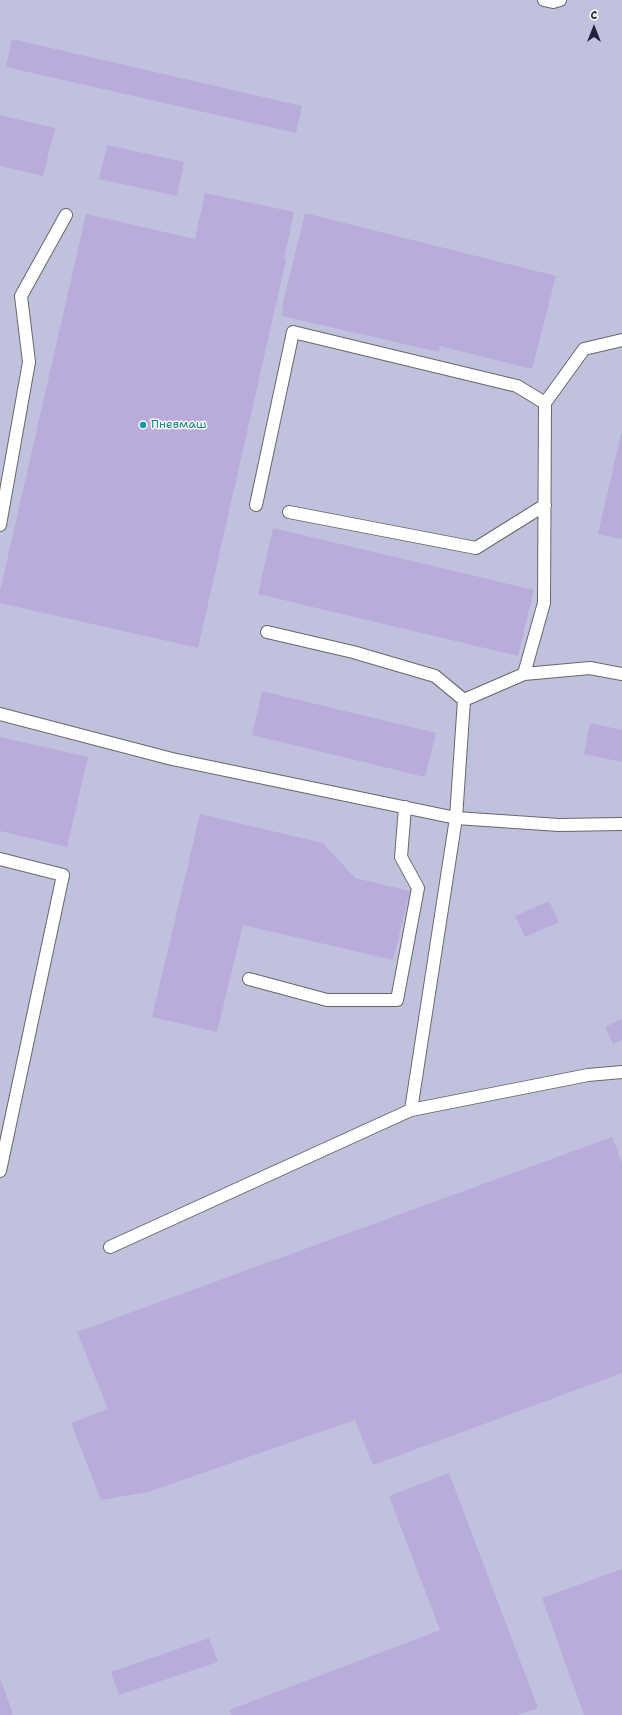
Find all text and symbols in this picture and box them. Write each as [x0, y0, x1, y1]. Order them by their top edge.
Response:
north arrow [574, 8, 614, 48]
text: С [591, 8, 597, 23]
place label: Пневмаш [151, 418, 206, 432]
marker: Пневмаш [138, 420, 148, 430]

